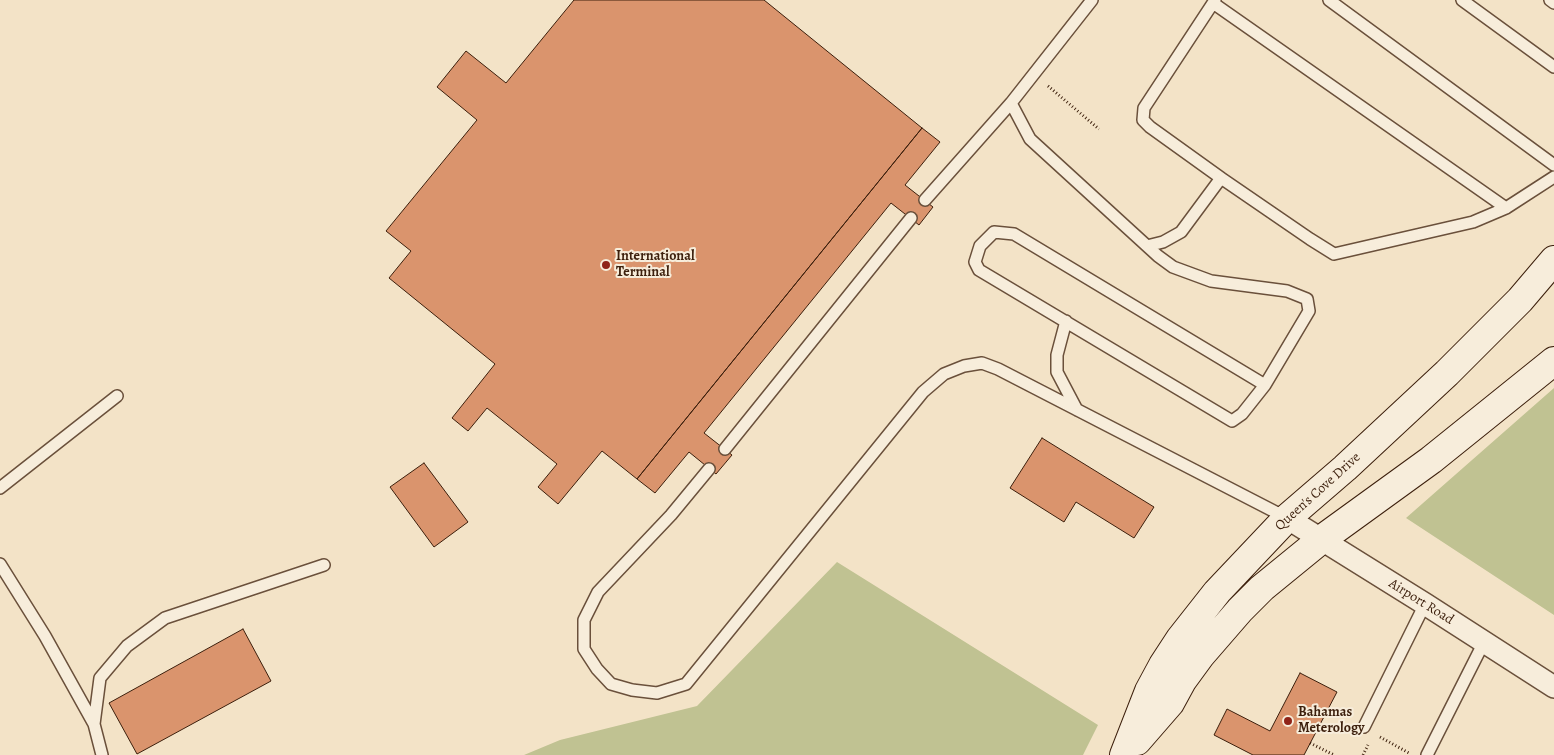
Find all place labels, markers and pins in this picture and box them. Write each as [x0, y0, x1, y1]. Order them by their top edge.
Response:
place label: International Terminal [616, 249, 695, 282]
marker: International Terminal [600, 259, 612, 271]
place label: Bahamas Meterology [1298, 705, 1365, 738]
marker: Bahamas Meterology [1282, 715, 1294, 727]

